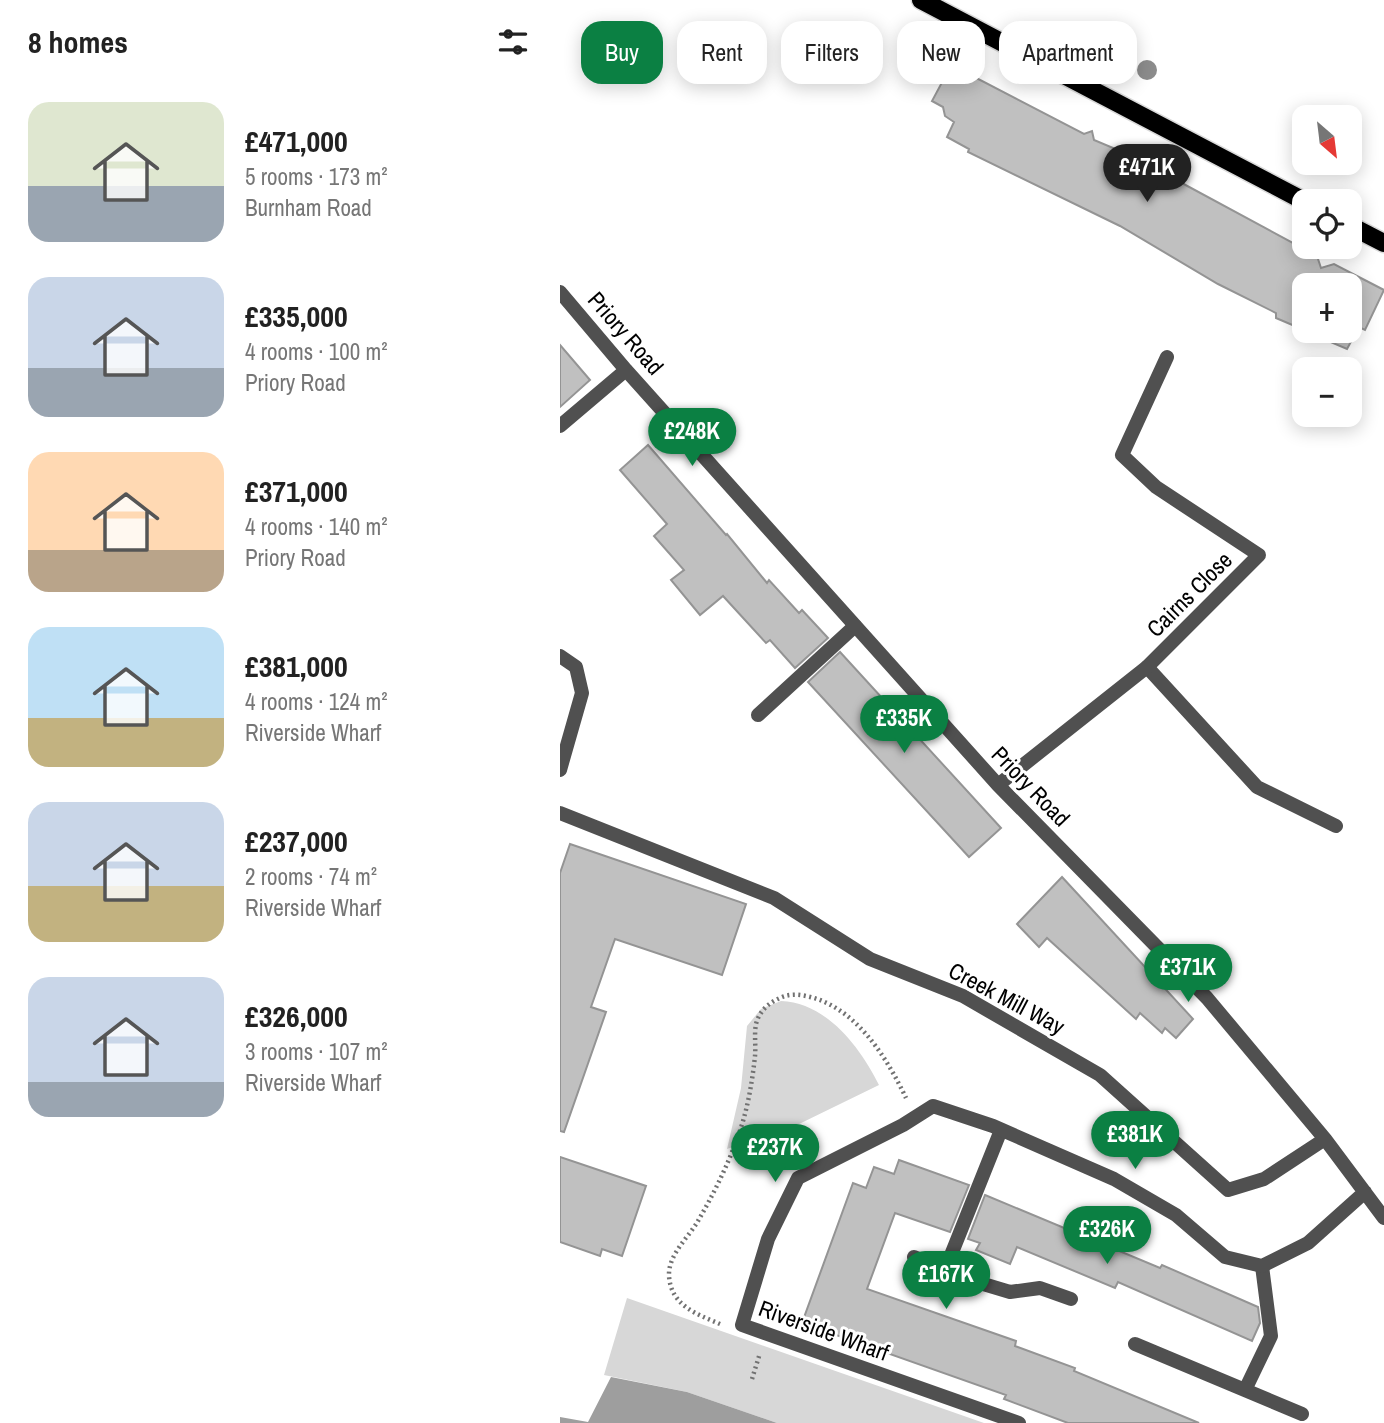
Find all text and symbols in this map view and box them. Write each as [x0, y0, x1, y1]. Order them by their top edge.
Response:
chip: Buy [581, 21, 663, 84]
chip: Rent [677, 21, 767, 84]
chip: Filters [781, 21, 883, 84]
chip: New [897, 21, 985, 84]
chip: Apartment [999, 21, 1137, 84]
text: 8 homes [28, 22, 128, 62]
icon: filters [494, 23, 532, 61]
north arrow [1292, 105, 1362, 175]
map controls [1292, 105, 1362, 427]
text: £471,000 [245, 121, 348, 161]
icon: home [84, 130, 168, 214]
pin: £471K [1098, 144, 1196, 204]
text: £471K [1119, 151, 1175, 182]
text: 5 rooms · 173 m² [245, 161, 388, 192]
button: locate [1292, 189, 1362, 259]
text: Burnham Road [245, 192, 372, 223]
button: + [1292, 273, 1362, 343]
street label: Priory Road [581, 285, 671, 381]
text: £335,000 [245, 296, 348, 336]
icon: home [84, 305, 168, 389]
text: 4 rooms · 100 m² [245, 336, 388, 367]
button: − [1292, 357, 1362, 427]
text: Priory Road [245, 367, 346, 398]
pin: £248K [643, 408, 741, 468]
text: £248K [664, 415, 720, 446]
text: £371,000 [245, 471, 348, 511]
icon: home [84, 480, 168, 564]
text: 4 rooms · 140 m² [245, 511, 388, 542]
text: Priory Road [245, 542, 346, 573]
street label: Cairns Close [1140, 545, 1238, 643]
text: £381,000 [245, 646, 348, 686]
icon: home [84, 655, 168, 739]
text: 4 rooms · 124 m² [245, 686, 388, 717]
pin: £335K [855, 696, 953, 755]
text: £335K [876, 702, 932, 733]
text: Riverside Wharf [245, 717, 381, 748]
street label: Priory Road [985, 739, 1077, 833]
text: £237,000 [245, 821, 348, 861]
icon: home [84, 830, 168, 914]
text: 2 rooms · 74 m² [245, 861, 377, 892]
text: Riverside Wharf [245, 892, 381, 923]
pin: £371K [1139, 944, 1237, 1004]
text: £371K [1160, 951, 1216, 982]
street label: Creek Mill Way [944, 954, 1071, 1042]
text: £326,000 [245, 996, 348, 1036]
icon: home [84, 1005, 168, 1089]
text: 3 rooms · 107 m² [245, 1036, 388, 1067]
text: Riverside Wharf [245, 1067, 381, 1098]
pin: £381K [1086, 1112, 1184, 1171]
text: £381K [1107, 1118, 1163, 1149]
pin: £237K [726, 1124, 824, 1184]
text: £237K [747, 1131, 803, 1162]
pin: £326K [1058, 1206, 1156, 1266]
text: £326K [1079, 1213, 1135, 1244]
pin: £167K [897, 1252, 995, 1311]
text: £167K [918, 1258, 974, 1289]
street label: Riverside Wharf [755, 1292, 894, 1368]

